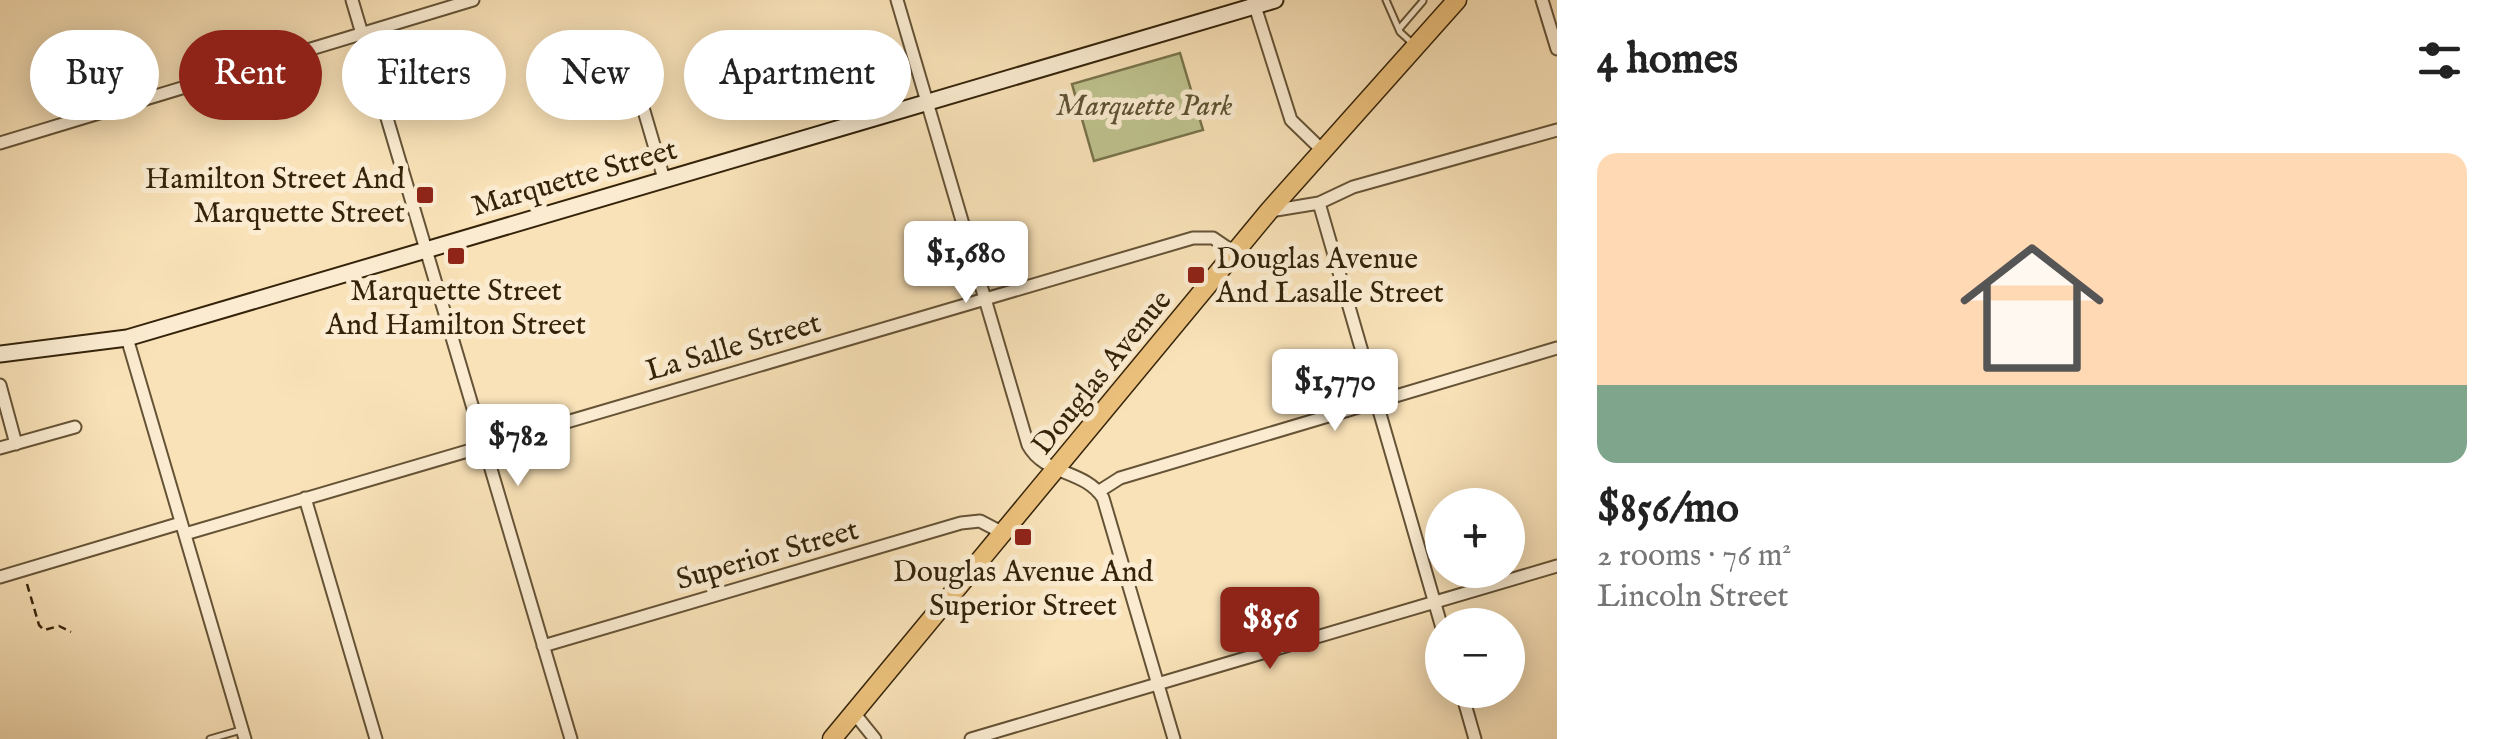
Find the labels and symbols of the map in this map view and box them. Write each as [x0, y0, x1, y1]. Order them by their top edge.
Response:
park label: Marquette Park [1055, 88, 1233, 126]
street label: Marquette Street [468, 131, 682, 226]
place label: Hamilton Street And Marquette Street [145, 161, 406, 233]
marker: Hamilton Street And Marquette Street [414, 184, 436, 206]
pin: $1,680 [885, 221, 1047, 306]
place label: Douglas Avenue And Lasalle Street [1215, 241, 1444, 313]
marker: Marquette Street And Hamilton Street [445, 245, 467, 267]
marker: Douglas Avenue And Lasalle Street [1185, 264, 1207, 286]
place label: Marquette Street And Hamilton Street [325, 273, 586, 345]
street label: Douglas Avenue [1024, 283, 1181, 464]
street label: La Salle Street [642, 305, 825, 391]
pin: $1,770 [1254, 349, 1416, 434]
pin: $782 [459, 404, 577, 489]
street label: Superior Street [672, 512, 863, 600]
marker: Douglas Avenue And Superior Street [1012, 526, 1034, 548]
place label: Douglas Avenue And Superior Street [893, 554, 1154, 626]
pin: $856 [1211, 587, 1329, 672]

